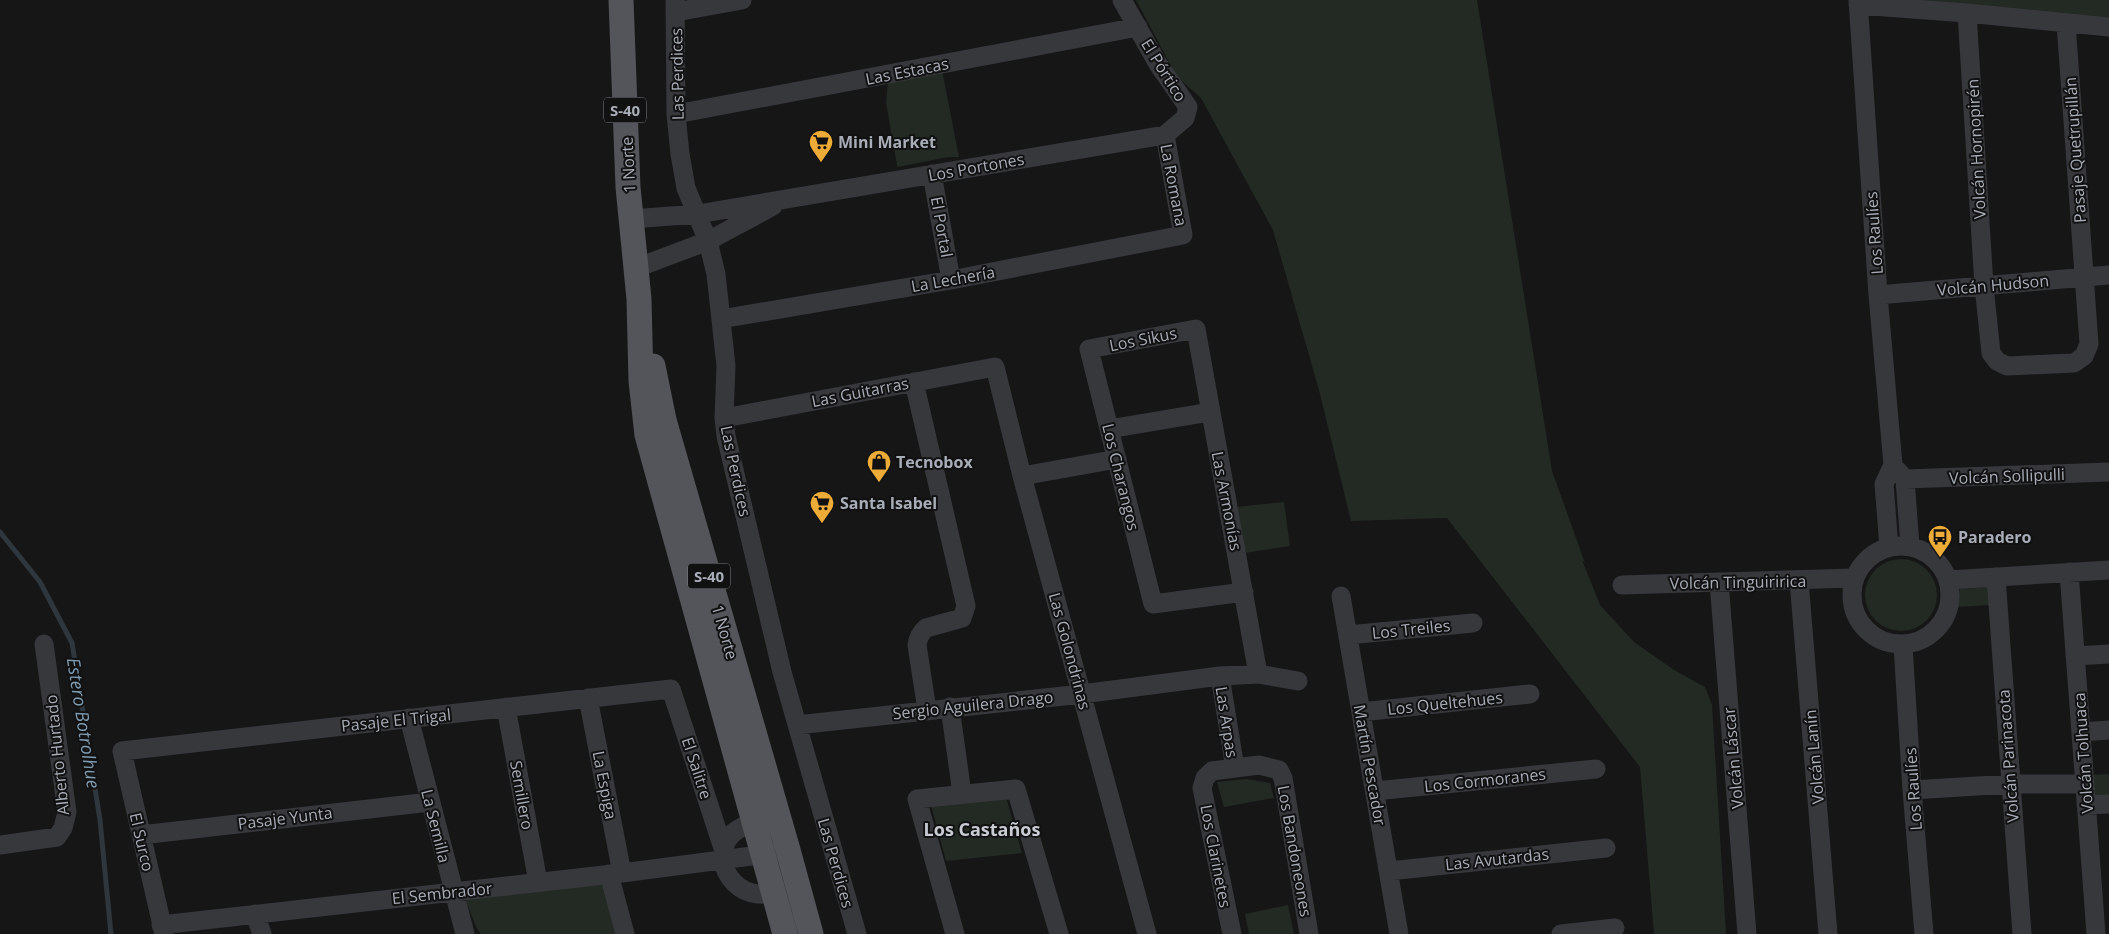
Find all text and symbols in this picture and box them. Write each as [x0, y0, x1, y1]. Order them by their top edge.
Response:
street label: Las Perdices [665, 28, 689, 120]
street label: El Pórtico [1136, 35, 1192, 105]
street label: Las Estacas [864, 52, 950, 90]
street label: Pasaje Quetrupillán [2059, 76, 2091, 224]
street label: Volcán Hornopirén [1961, 78, 1991, 220]
road number: S-40 [604, 98, 646, 122]
supermarket icon: Mini Market [808, 129, 834, 163]
place label: Mini Market [838, 131, 936, 153]
street label: 1 Norte [616, 136, 640, 194]
street label: La Romana [1155, 142, 1193, 228]
street label: Los Portones [926, 148, 1026, 186]
street label: Los Raulíes [1860, 191, 1888, 275]
street label: El Portal [926, 195, 958, 259]
street label: La Lechería [909, 261, 997, 297]
street label: Volcán Hudson [1936, 269, 2050, 301]
street label: Los Sikus [1107, 322, 1179, 356]
street label: Las Guitarras [809, 372, 911, 412]
street label: Los Charangos [1097, 421, 1145, 533]
street label: Las Perdices [716, 424, 756, 518]
shop icon: Tecnobox [866, 449, 892, 483]
street label: Las Armonías [1207, 450, 1247, 552]
place label: Tecnobox [896, 451, 973, 473]
street label: Volcán Sollipulli [1949, 463, 2065, 489]
supermarket icon: Santa Isabel [809, 490, 835, 524]
place label: Santa Isabel [840, 492, 937, 514]
bus stop icon: Paradero [1927, 524, 1953, 558]
place label: Paradero [1958, 526, 2031, 548]
road number: S-40 [688, 564, 730, 588]
street label: Volcán Tinguiririca [1669, 570, 1807, 594]
street label: Las Golondrinas [1044, 590, 1096, 712]
street label: 1 Norte [707, 602, 743, 662]
street label: Los Treiles [1371, 614, 1451, 644]
water label: Estero Botrolhue [62, 656, 106, 790]
street label: Las Arpas [1211, 685, 1243, 759]
street label: Sergio Aguilera Drago [892, 686, 1054, 724]
street label: Los Queltehues [1386, 686, 1504, 720]
street label: Volcán Parinacota [1992, 689, 2024, 823]
street label: Volcán Tolhuaca [2068, 692, 2098, 814]
street label: Alberto Hurtado [40, 694, 74, 816]
street label: Pasaje El Trigal [340, 703, 452, 737]
street label: Martín Pescador [1349, 703, 1392, 828]
street label: Volcán Láscar [1718, 706, 1748, 810]
street label: Volcán Lanín [1799, 709, 1829, 805]
street label: El Salitre [677, 734, 717, 802]
street label: Los Raulíes [1899, 747, 1927, 831]
street label: La Espiga [588, 749, 622, 821]
street label: Semillero [505, 759, 539, 831]
street label: Los Cormoranes [1423, 763, 1547, 797]
street label: Los Bandoneones [1273, 784, 1317, 918]
street label: La Semilla [416, 787, 456, 865]
street label: Pasaje Yunta [236, 801, 334, 835]
street label: Los Clarinetes [1195, 803, 1237, 909]
street label: El Surco [125, 811, 159, 873]
street label: Las Perdices [813, 816, 859, 910]
district label: Los Castaños [924, 817, 1040, 841]
street label: Las Avutardas [1444, 843, 1550, 875]
street label: El Sembrador [391, 877, 494, 909]

